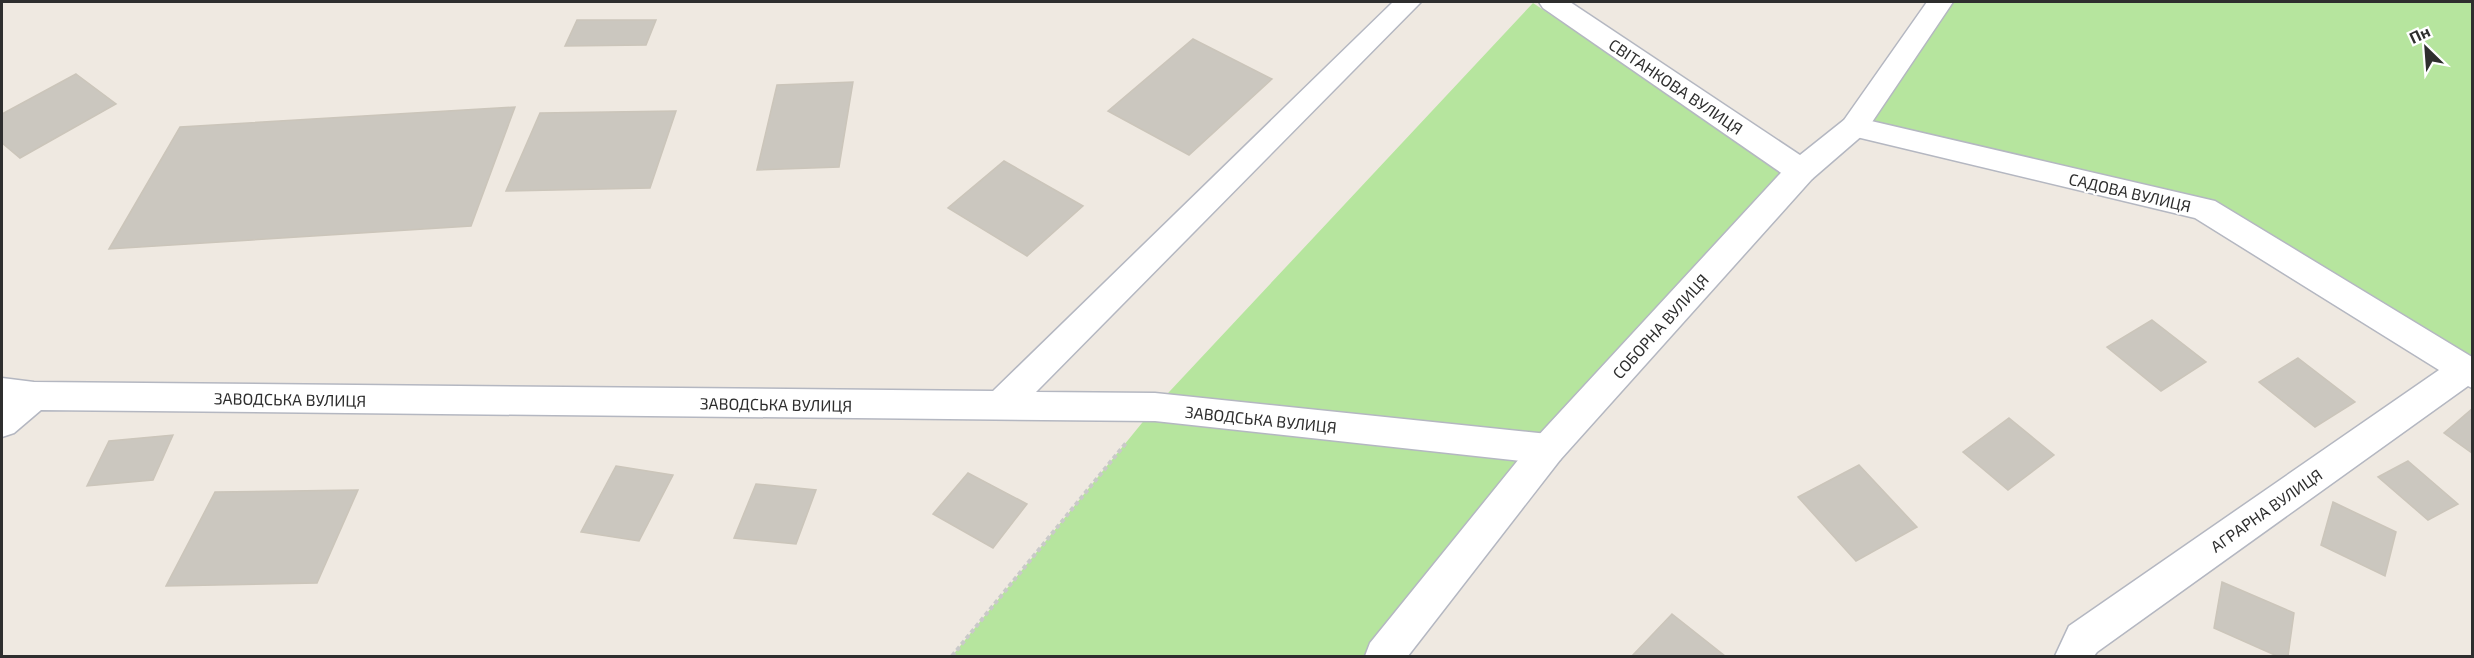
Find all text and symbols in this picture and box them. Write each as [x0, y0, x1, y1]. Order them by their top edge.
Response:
north arrow [2396, 18, 2456, 78]
text: Пн [2406, 21, 2433, 47]
street label: СВІТАНКОВА ВУЛИЦЯ [1605, 34, 1747, 138]
street label: САДОВА ВУЛИЦЯ [2067, 169, 2193, 215]
street label: СОБОРНА ВУЛИЦЯ [1608, 270, 1712, 382]
street label: ЗАВОДСЬКА ВУЛИЦЯ [214, 388, 366, 410]
street label: ЗАВОДСЬКА ВУЛИЦЯ [700, 393, 852, 415]
street label: ЗАВОДСЬКА ВУЛИЦЯ [1184, 402, 1338, 436]
street label: АГРАРНА ВУЛИЦЯ [2207, 464, 2325, 556]

